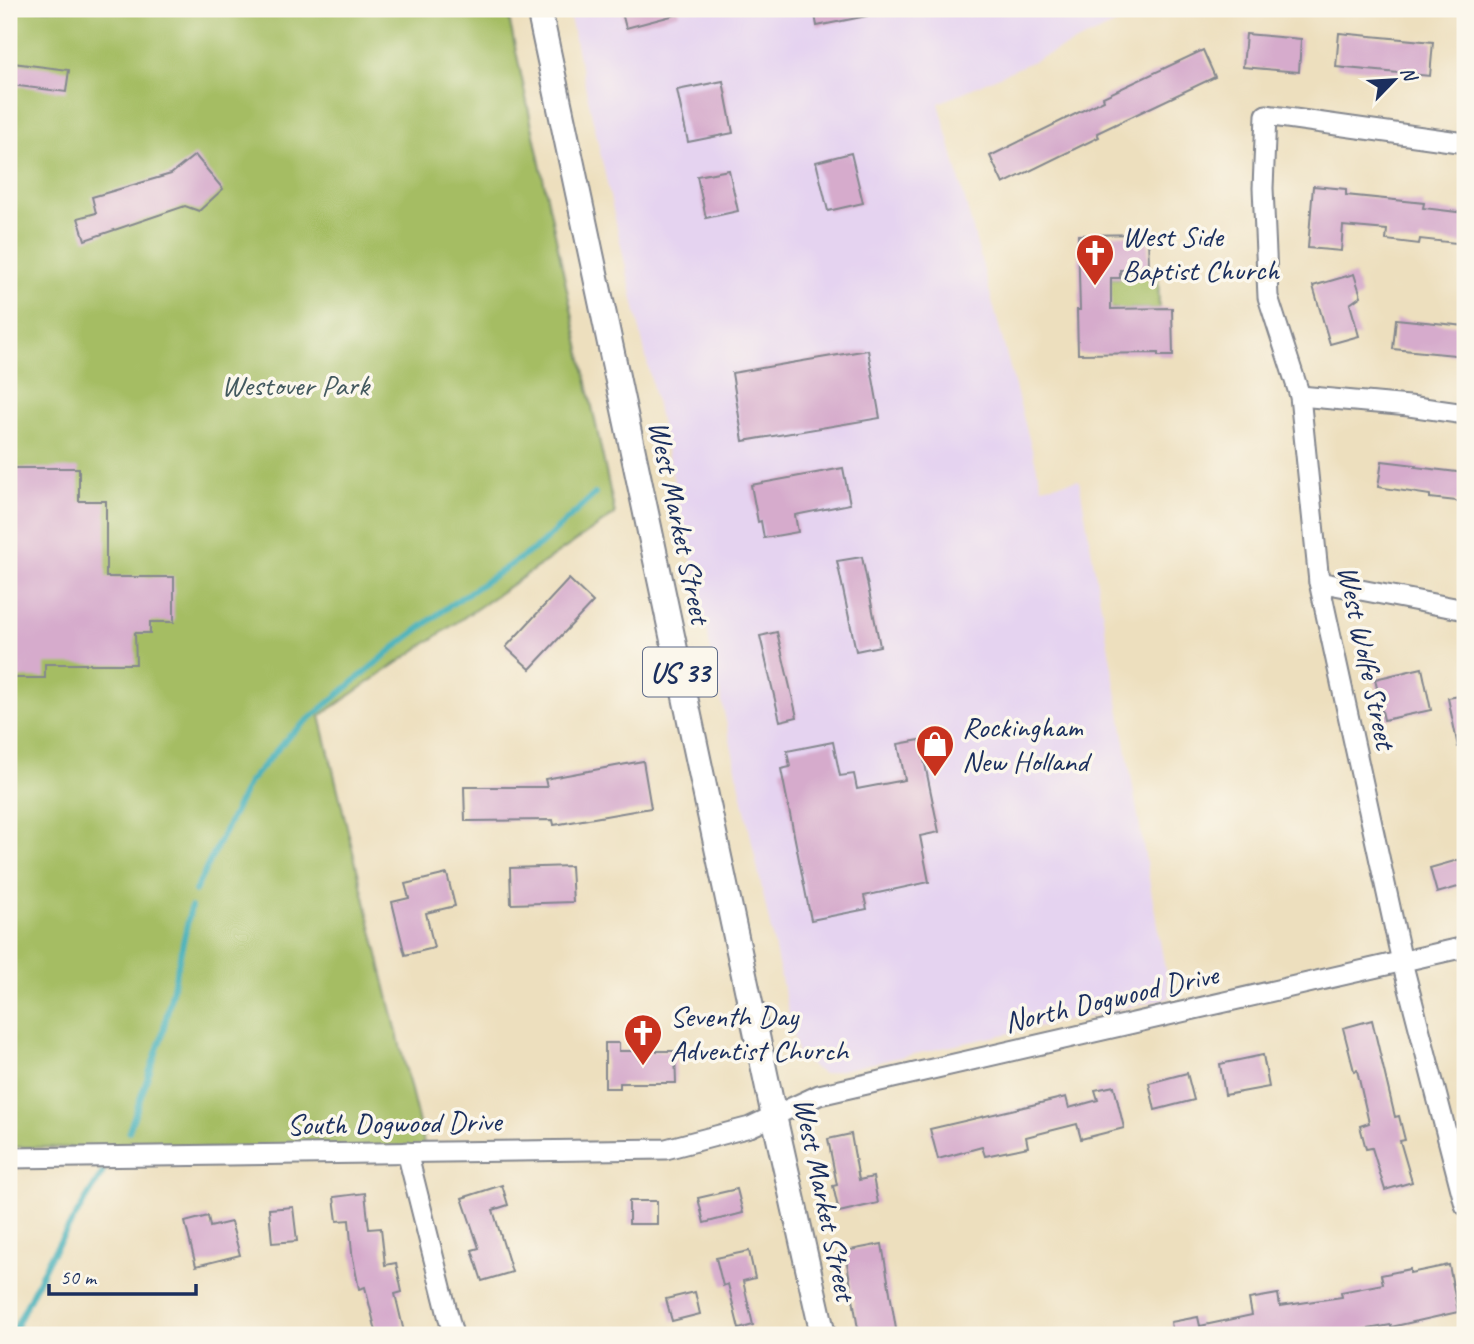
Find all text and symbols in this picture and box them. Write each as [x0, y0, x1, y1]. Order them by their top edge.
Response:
north arrow [1358, 46, 1428, 116]
text: N [1395, 63, 1423, 87]
place label: West Side Baptist Church [1122, 217, 1280, 289]
church icon: West Side Baptist Church [1074, 232, 1116, 287]
park label: Westover Park [221, 366, 371, 404]
street label: West Market Street [640, 417, 721, 630]
street label: West Wolfe Street [1329, 562, 1406, 755]
road number: US 33 [643, 648, 717, 696]
place label: Rockingham New Holland [962, 708, 1092, 780]
shop icon: Rockingham New Holland [914, 723, 956, 778]
street label: North Dogwood Drive [1000, 954, 1224, 1041]
place label: Seventh Day Adventist Church [670, 997, 850, 1069]
church icon: Seventh Day Adventist Church [622, 1012, 664, 1067]
street label: West Market Street [785, 1094, 866, 1307]
street label: South Dogwood Drive [286, 1102, 504, 1144]
scale bar [49, 1253, 196, 1297]
text: 50 m [60, 1264, 98, 1290]

